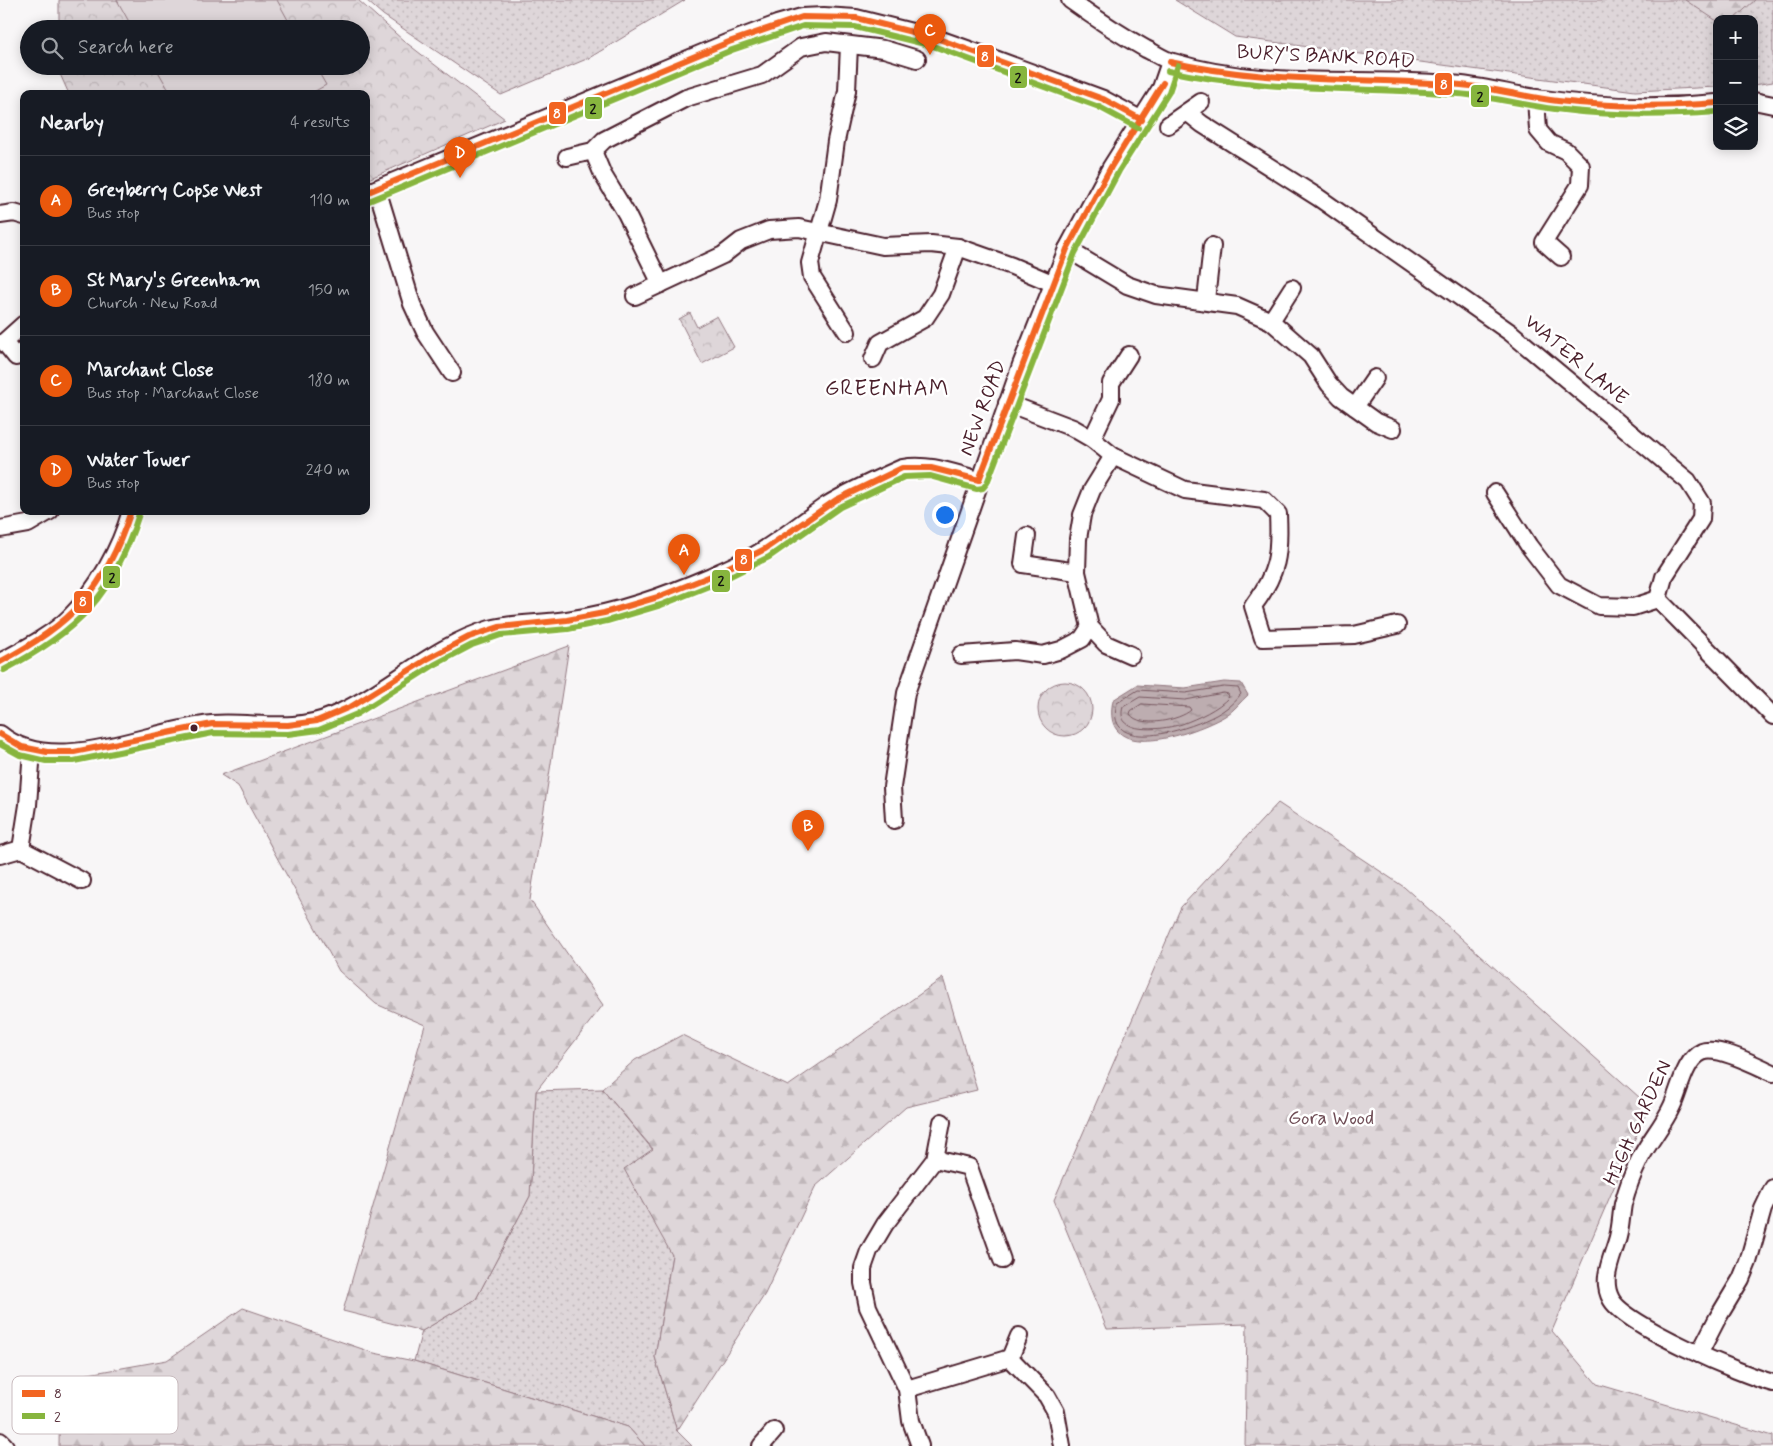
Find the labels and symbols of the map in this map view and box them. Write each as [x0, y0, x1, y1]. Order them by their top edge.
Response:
pin: C [914, 14, 946, 55]
street label: BURY'S BANK ROAD [1236, 39, 1416, 75]
line badge: 8 [976, 44, 995, 68]
text: 8 [981, 48, 989, 66]
line badge: 2 [1009, 65, 1028, 89]
text: 2 [1015, 69, 1022, 87]
line badge: 8 [1434, 72, 1453, 96]
text: 8 [1440, 76, 1448, 94]
line badge: 2 [1470, 84, 1490, 108]
text: 2 [1477, 88, 1484, 106]
line badge: 2 [584, 96, 603, 120]
text: 2 [590, 100, 597, 118]
line badge: 8 [548, 101, 567, 125]
text: 8 [553, 105, 561, 123]
pin: D [444, 137, 476, 178]
street label: WATER LANE [1518, 308, 1634, 412]
street label: NEW ROAD [953, 356, 1013, 460]
district label: GREENHAM [825, 375, 949, 403]
your location [932, 502, 958, 528]
pin: A [668, 534, 700, 575]
line badge: 8 [734, 548, 753, 572]
text: 8 [740, 551, 748, 569]
line badge: 2 [102, 565, 121, 589]
text: 2 [109, 569, 116, 587]
line badge: 2 [711, 569, 731, 593]
text: 2 [718, 572, 725, 590]
line badge: 8 [73, 590, 93, 614]
text: 8 [79, 593, 87, 611]
unlabelled marker [189, 723, 199, 733]
pin: B [792, 810, 824, 851]
street label: HIGH GARDEN [1597, 1056, 1679, 1190]
park label: Gora Wood [1288, 1105, 1374, 1132]
legend [12, 1376, 178, 1434]
text: 8 [54, 1385, 62, 1403]
text: 2 [54, 1408, 61, 1426]

